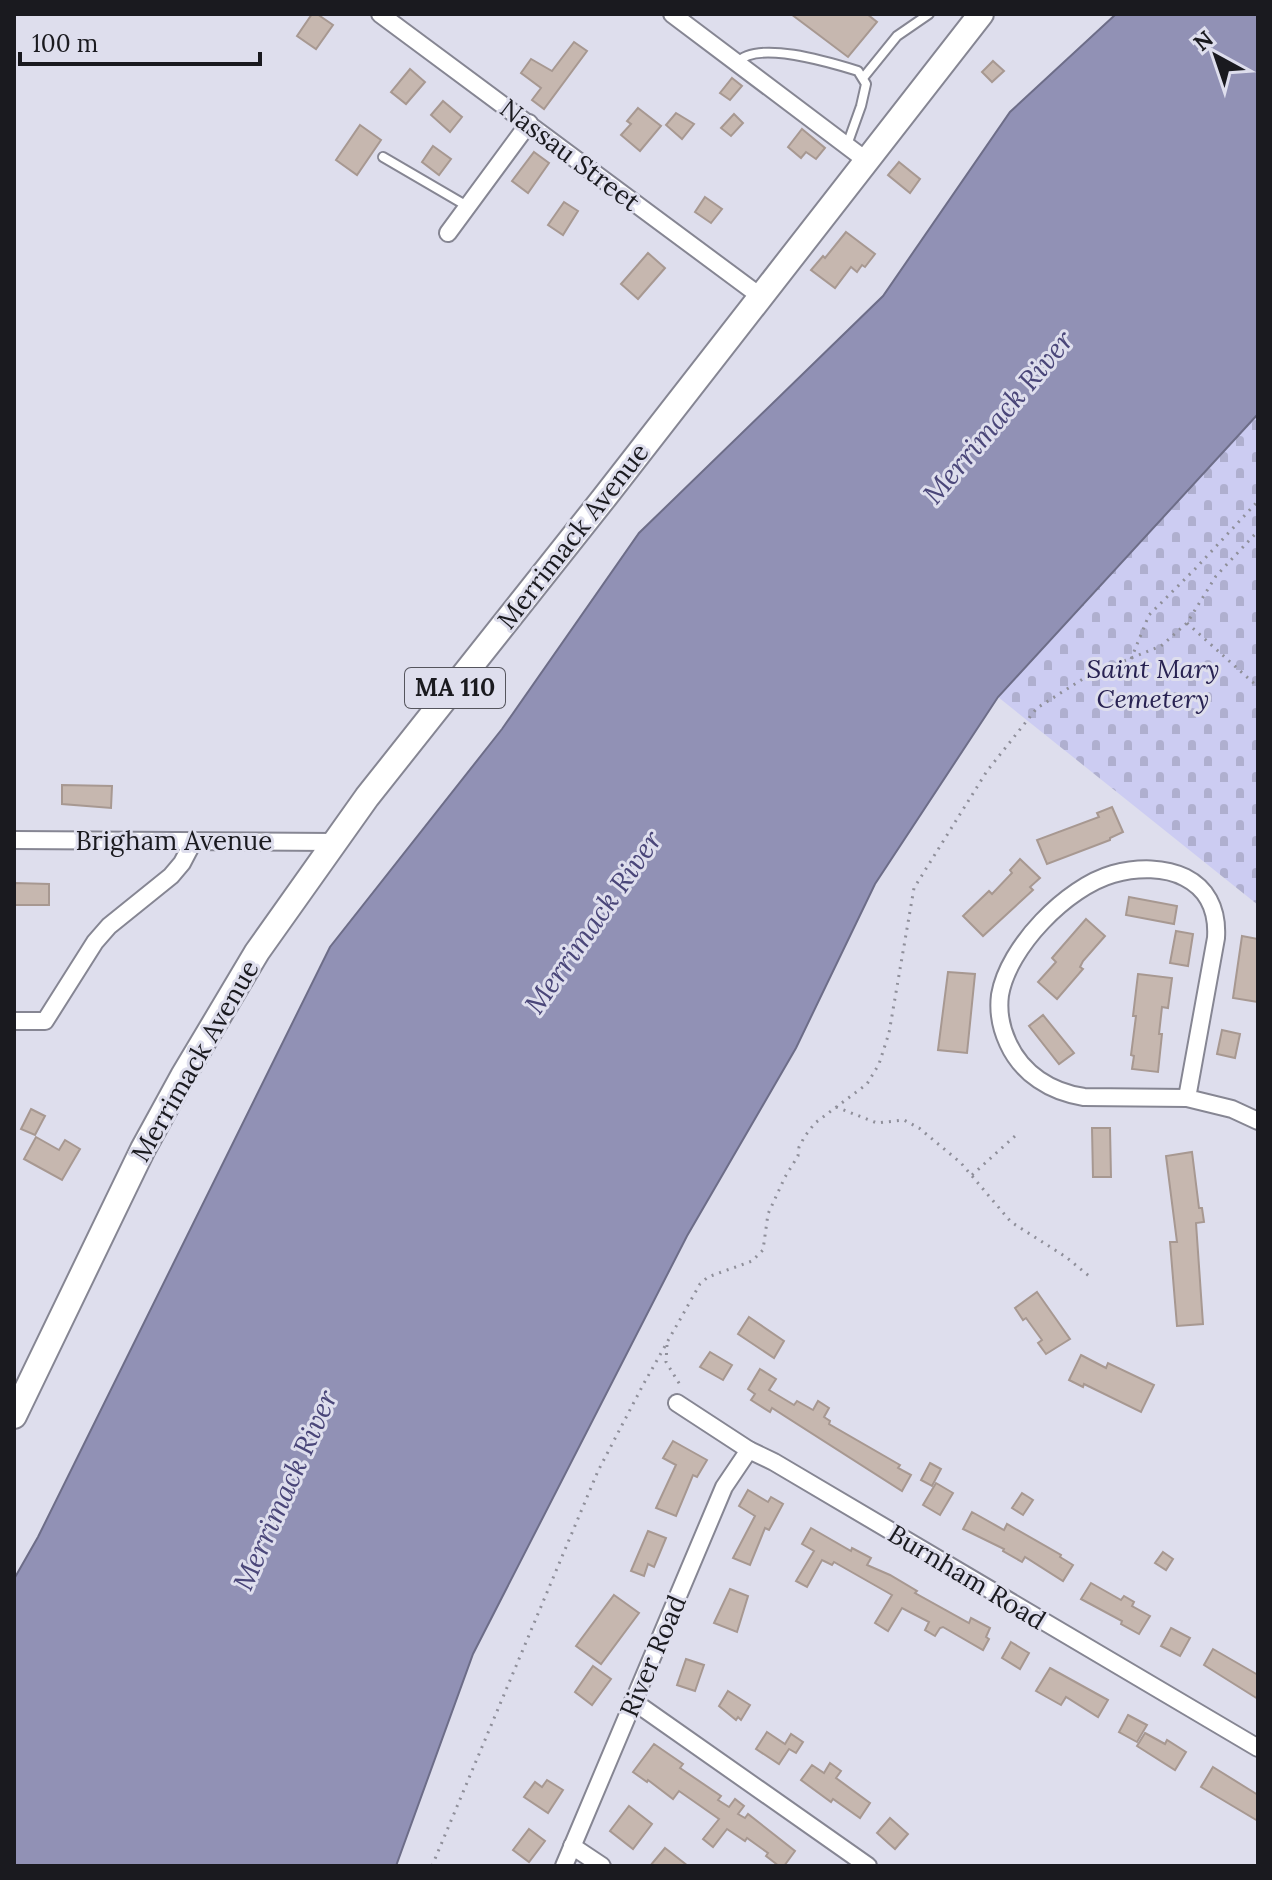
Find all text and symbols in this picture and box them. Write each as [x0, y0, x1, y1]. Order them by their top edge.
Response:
scale bar [20, 16, 260, 66]
north arrow [1176, 16, 1256, 96]
text: N [1188, 24, 1219, 57]
text: 100 m [32, 28, 98, 59]
street label: Nassau Street [494, 91, 647, 218]
water label: Merrimack River [915, 323, 1081, 511]
street label: Merrimack Avenue [490, 436, 656, 635]
park label: Saint Mary Cemetery [1086, 652, 1220, 715]
road number: MA 110 [405, 668, 505, 708]
water label: Merrimack River [516, 823, 670, 1021]
street label: Brigham Avenue [76, 824, 272, 857]
street label: Merrimack Avenue [123, 954, 266, 1167]
water label: Merrimack River [225, 1384, 345, 1596]
street label: Burnham Road [882, 1517, 1052, 1637]
street label: River Road [612, 1590, 693, 1722]

